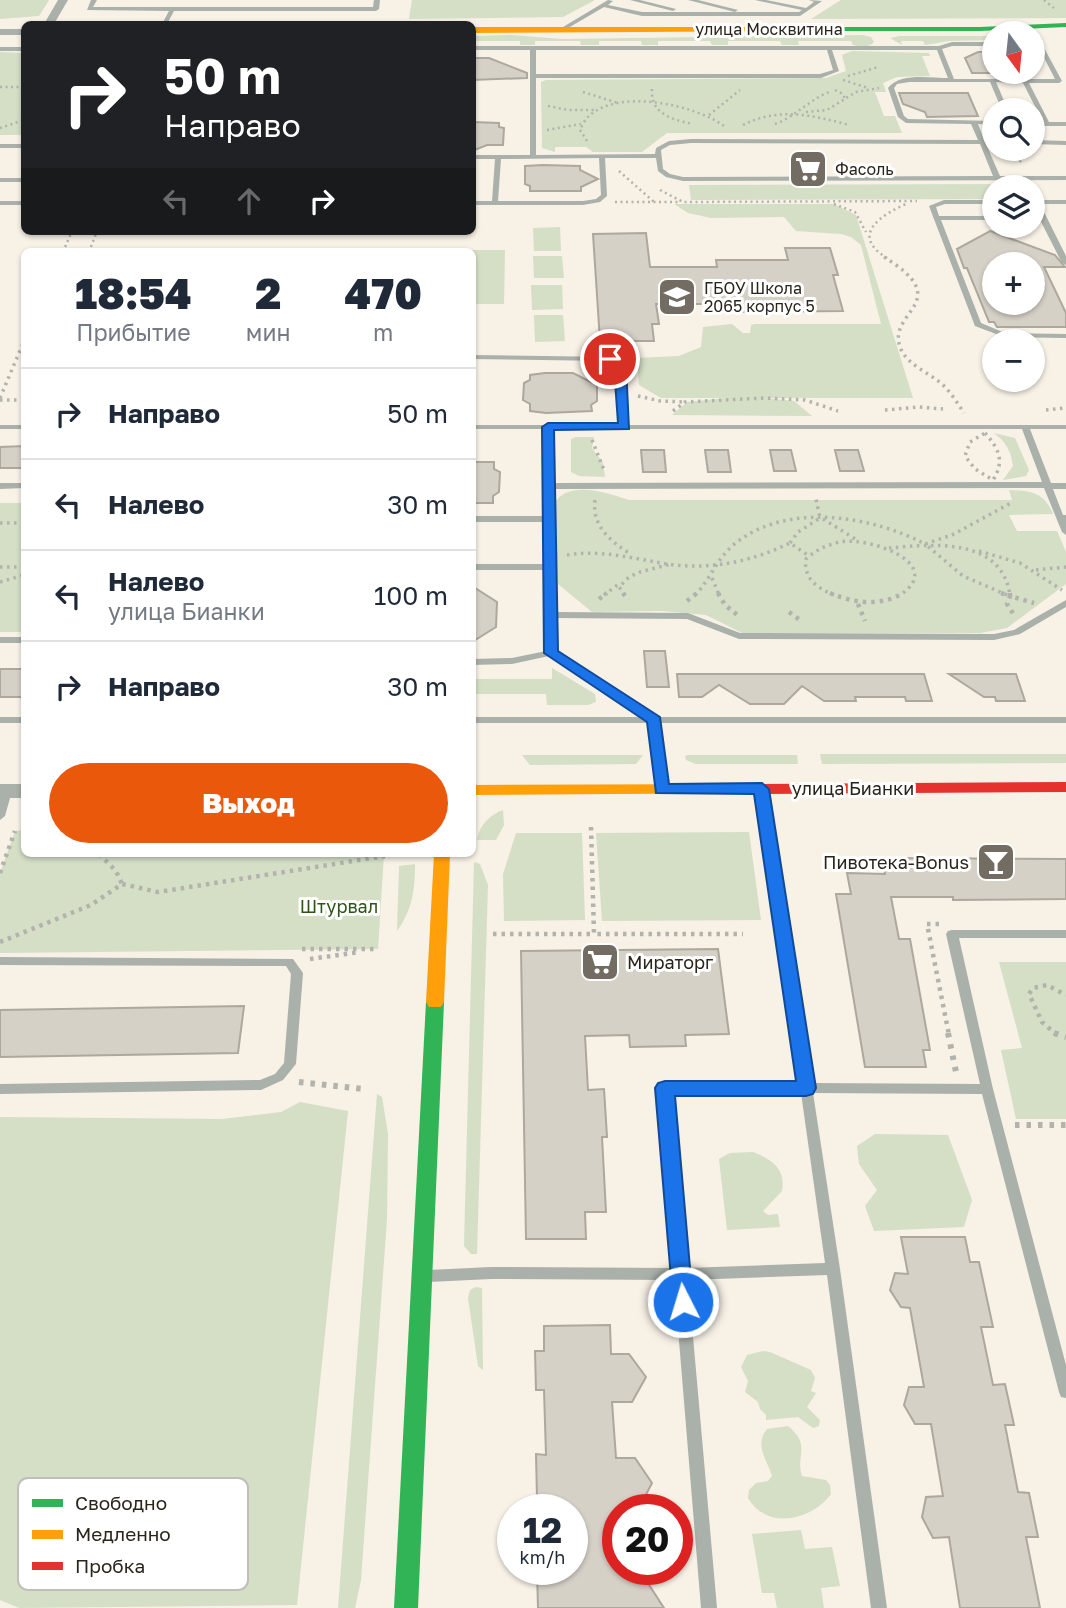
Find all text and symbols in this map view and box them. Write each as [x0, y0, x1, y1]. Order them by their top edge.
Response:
street label: улица Москвитина [695, 19, 843, 39]
north arrow [982, 21, 1045, 84]
map controls [982, 21, 1045, 392]
text: 50 m [164, 46, 281, 105]
icon: right [49, 49, 140, 140]
button: search [982, 98, 1045, 161]
text: Направо [164, 106, 301, 144]
supermarket icon: Фасоль [787, 148, 829, 190]
place label: Фасоль [835, 159, 894, 179]
button: layers [982, 175, 1045, 238]
icon: left [157, 182, 195, 220]
icon: ahead [230, 182, 268, 220]
icon: right [303, 182, 341, 220]
button: + [982, 252, 1045, 315]
text: 18:54 [75, 268, 192, 318]
text: 2 [255, 268, 281, 318]
text: 470 [345, 268, 422, 318]
school or university icon: ГБОУ Школа 2065 корпус 5 [656, 276, 698, 318]
place label: ГБОУ Школа 2065 корпус 5 [704, 278, 815, 316]
text: Прибытие [76, 318, 191, 346]
text: мин [246, 318, 290, 346]
text: m [373, 318, 393, 346]
pin [580, 329, 640, 389]
button: − [982, 329, 1045, 392]
icon: arrive [591, 340, 629, 378]
icon: right [49, 395, 87, 433]
text: Направо [108, 398, 220, 429]
text: 50 m [387, 398, 448, 429]
icon: left [49, 486, 87, 524]
text: Налево [108, 489, 204, 520]
text: 30 m [387, 489, 448, 520]
text: Налево [108, 566, 204, 597]
icon: left [49, 577, 87, 615]
text: 100 m [374, 580, 448, 611]
text: улица Бианки [108, 597, 265, 625]
icon: right [49, 668, 87, 706]
text: Направо [108, 671, 220, 702]
text: 30 m [387, 671, 448, 702]
button: Выход [49, 763, 448, 843]
street label: улица Бианки [792, 777, 914, 799]
bar icon: Пивотека-Bonus [975, 841, 1017, 883]
place label: Пивотека-Bonus [823, 851, 969, 873]
park label: Штурвал [300, 895, 378, 917]
supermarket icon: Мираторг [579, 941, 621, 983]
place label: Мираторг [627, 951, 713, 973]
position arrow [646, 1265, 720, 1339]
legend [18, 1478, 248, 1590]
text: Свободно [75, 1491, 167, 1514]
speed limit sign: 20 [602, 1494, 693, 1585]
text: 12 [523, 1509, 562, 1551]
text: Медленно [75, 1522, 171, 1545]
text: km/h [520, 1546, 565, 1568]
text: Пробка [75, 1554, 145, 1577]

